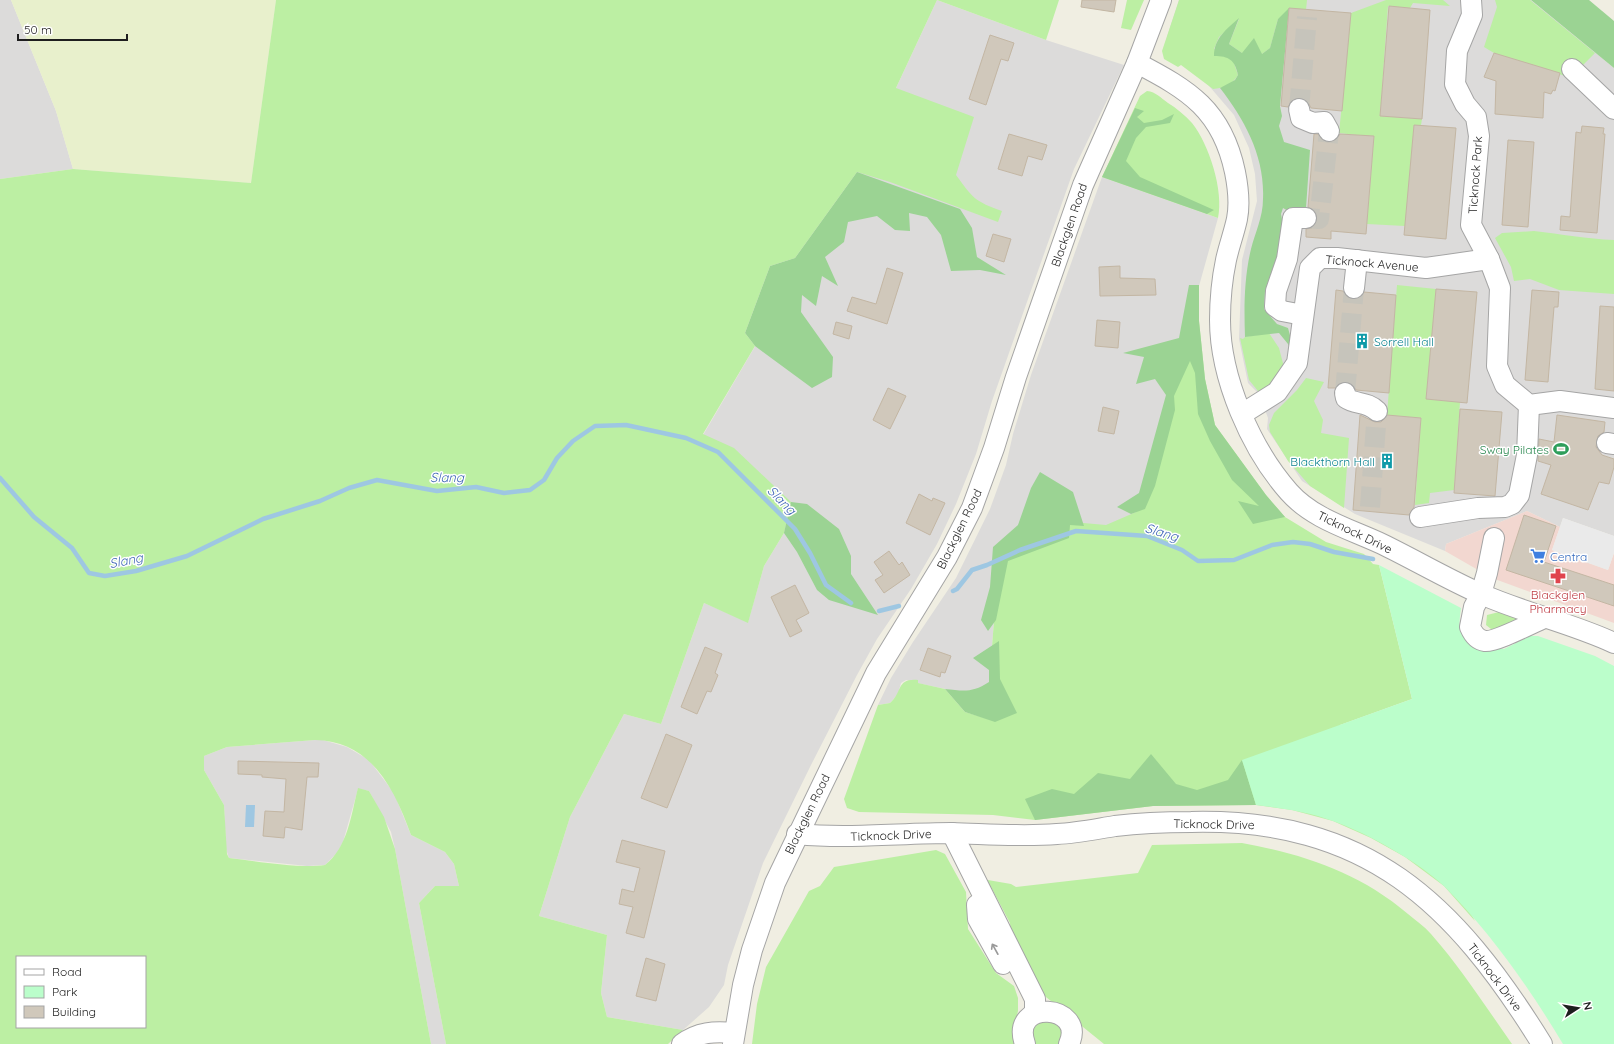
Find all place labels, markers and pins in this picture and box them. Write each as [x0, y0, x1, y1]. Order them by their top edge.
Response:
building icon: Sorrell Hall [1353, 332, 1371, 350]
place label: Sorrell Hall [1374, 334, 1434, 349]
sports icon: Sway Pilates [1552, 440, 1570, 458]
place label: Sway Pilates [1480, 442, 1549, 457]
building icon: Blackthorn Hall [1378, 452, 1396, 470]
place label: Blackthorn Hall [1290, 454, 1375, 469]
supermarket icon: Centra [1529, 547, 1547, 565]
place label: Centra [1550, 549, 1587, 564]
pharmacy icon: Blackglen Pharmacy [1549, 567, 1567, 585]
place label: Blackglen Pharmacy [1529, 587, 1587, 616]

